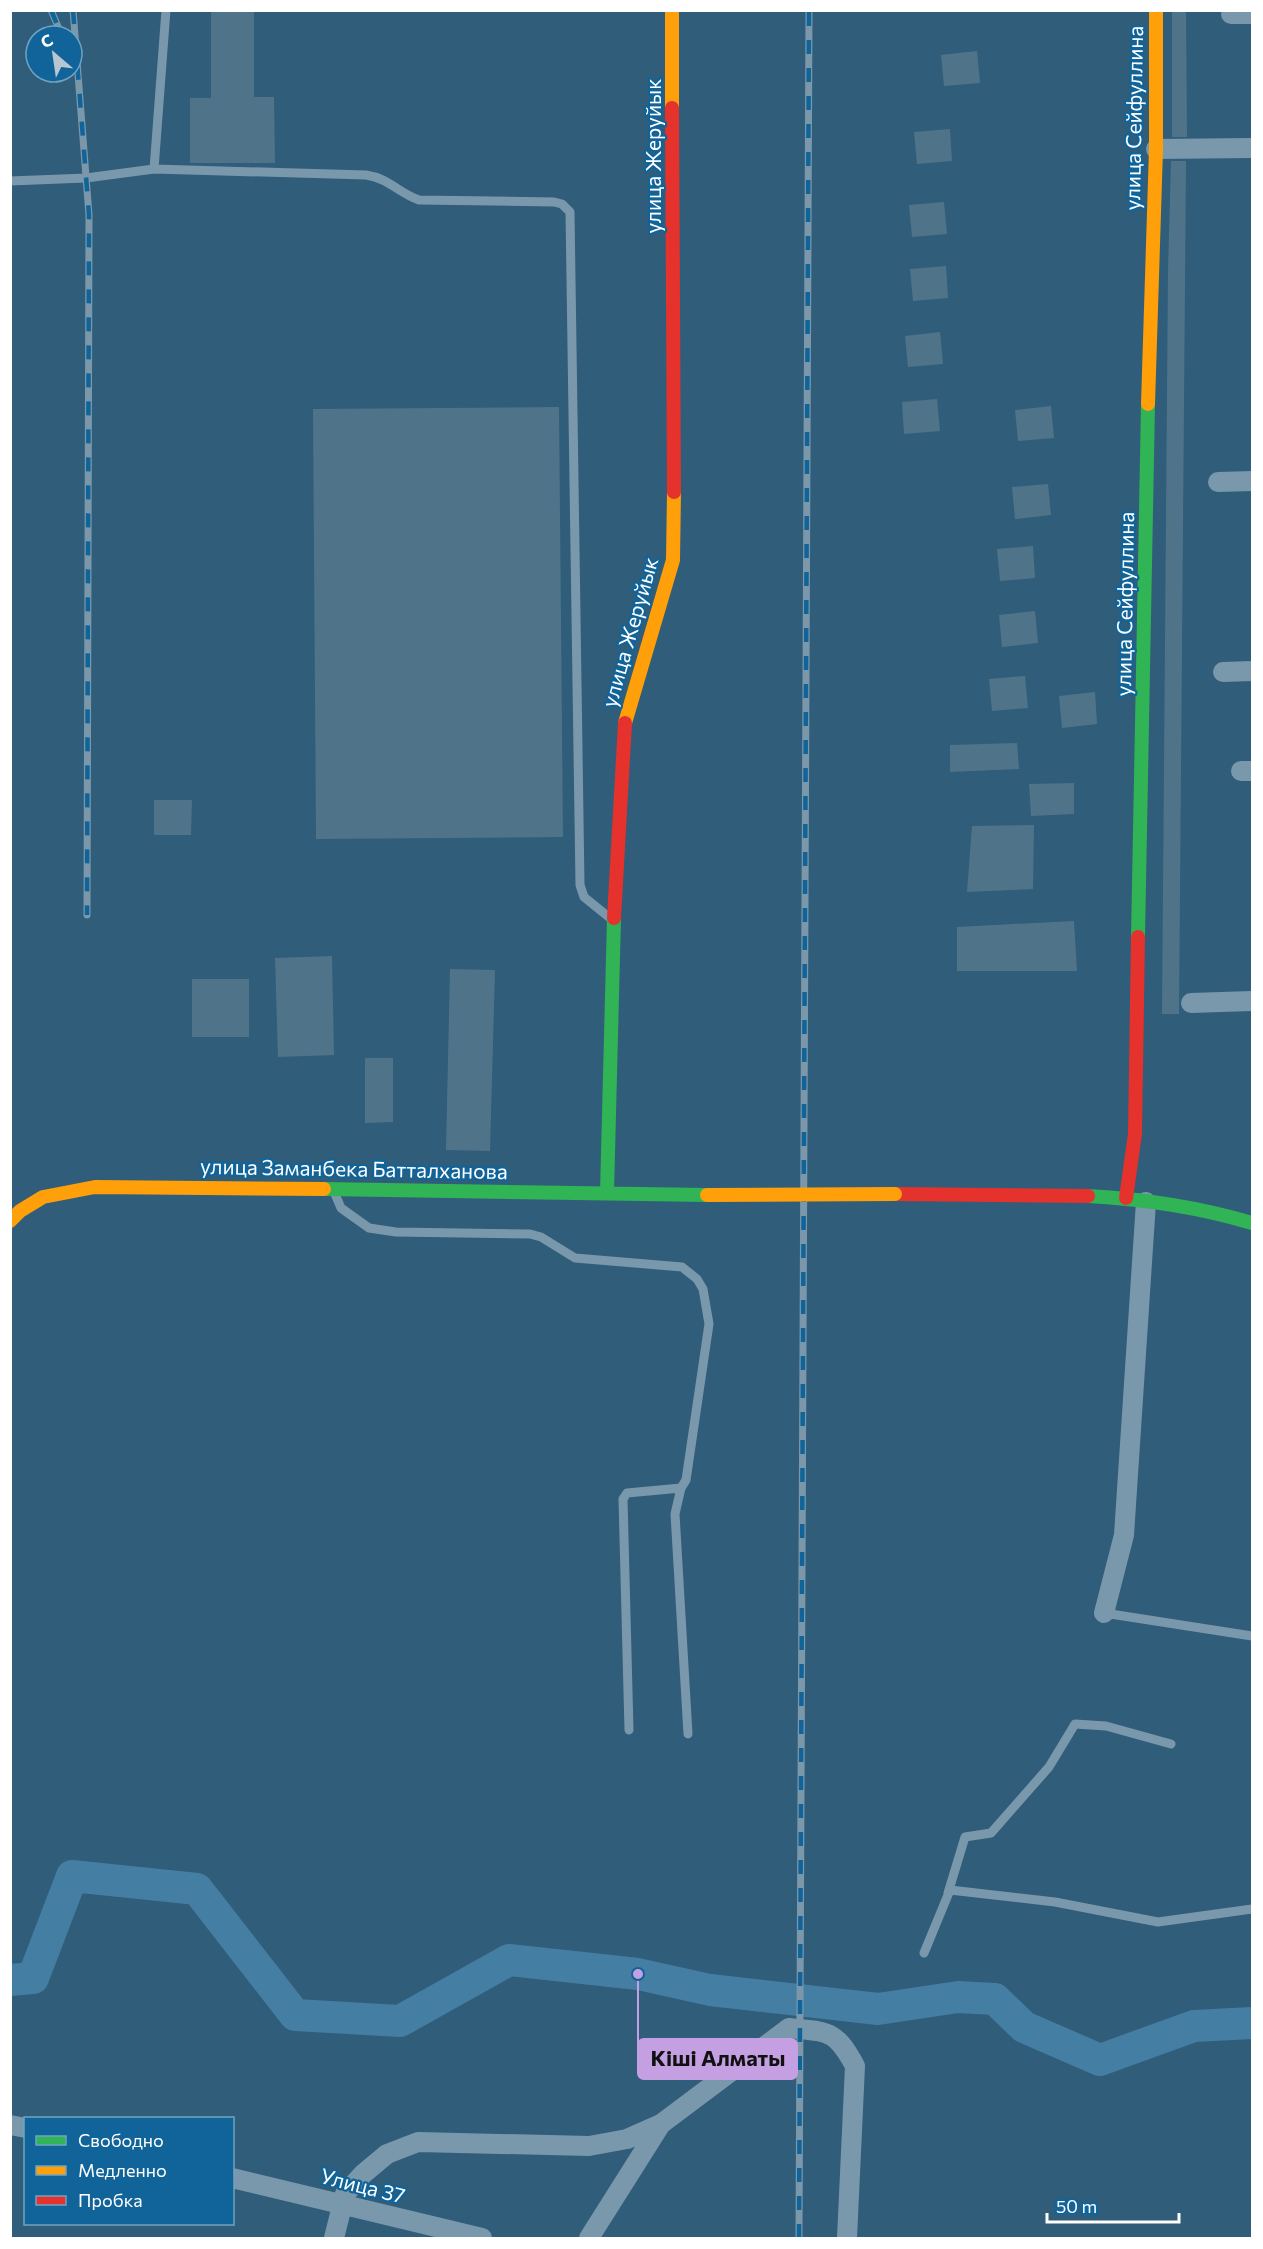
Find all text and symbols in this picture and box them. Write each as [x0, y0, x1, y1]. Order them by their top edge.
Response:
north arrow [24, 24, 84, 84]
street label: улица Сейфуллина [1119, 25, 1147, 211]
text: С [37, 29, 56, 51]
street label: улица Жеруйык [640, 79, 665, 233]
street label: улица Сейфуллина [1110, 511, 1138, 697]
street label: улица Жеруйык [596, 554, 662, 710]
street label: улица Заманбека Батталханова [200, 1153, 508, 1183]
callout: Кіші Алматы [638, 2039, 797, 2079]
text: Кіші Алматы [651, 2044, 785, 2071]
legend [24, 2117, 234, 2225]
text: Свободно [78, 2129, 164, 2151]
text: Медленно [78, 2159, 167, 2181]
street label: Улица 37 [318, 2162, 408, 2208]
scale bar [1047, 2186, 1179, 2224]
text: Пробка [78, 2189, 143, 2211]
text: 50 m [1056, 2195, 1097, 2217]

